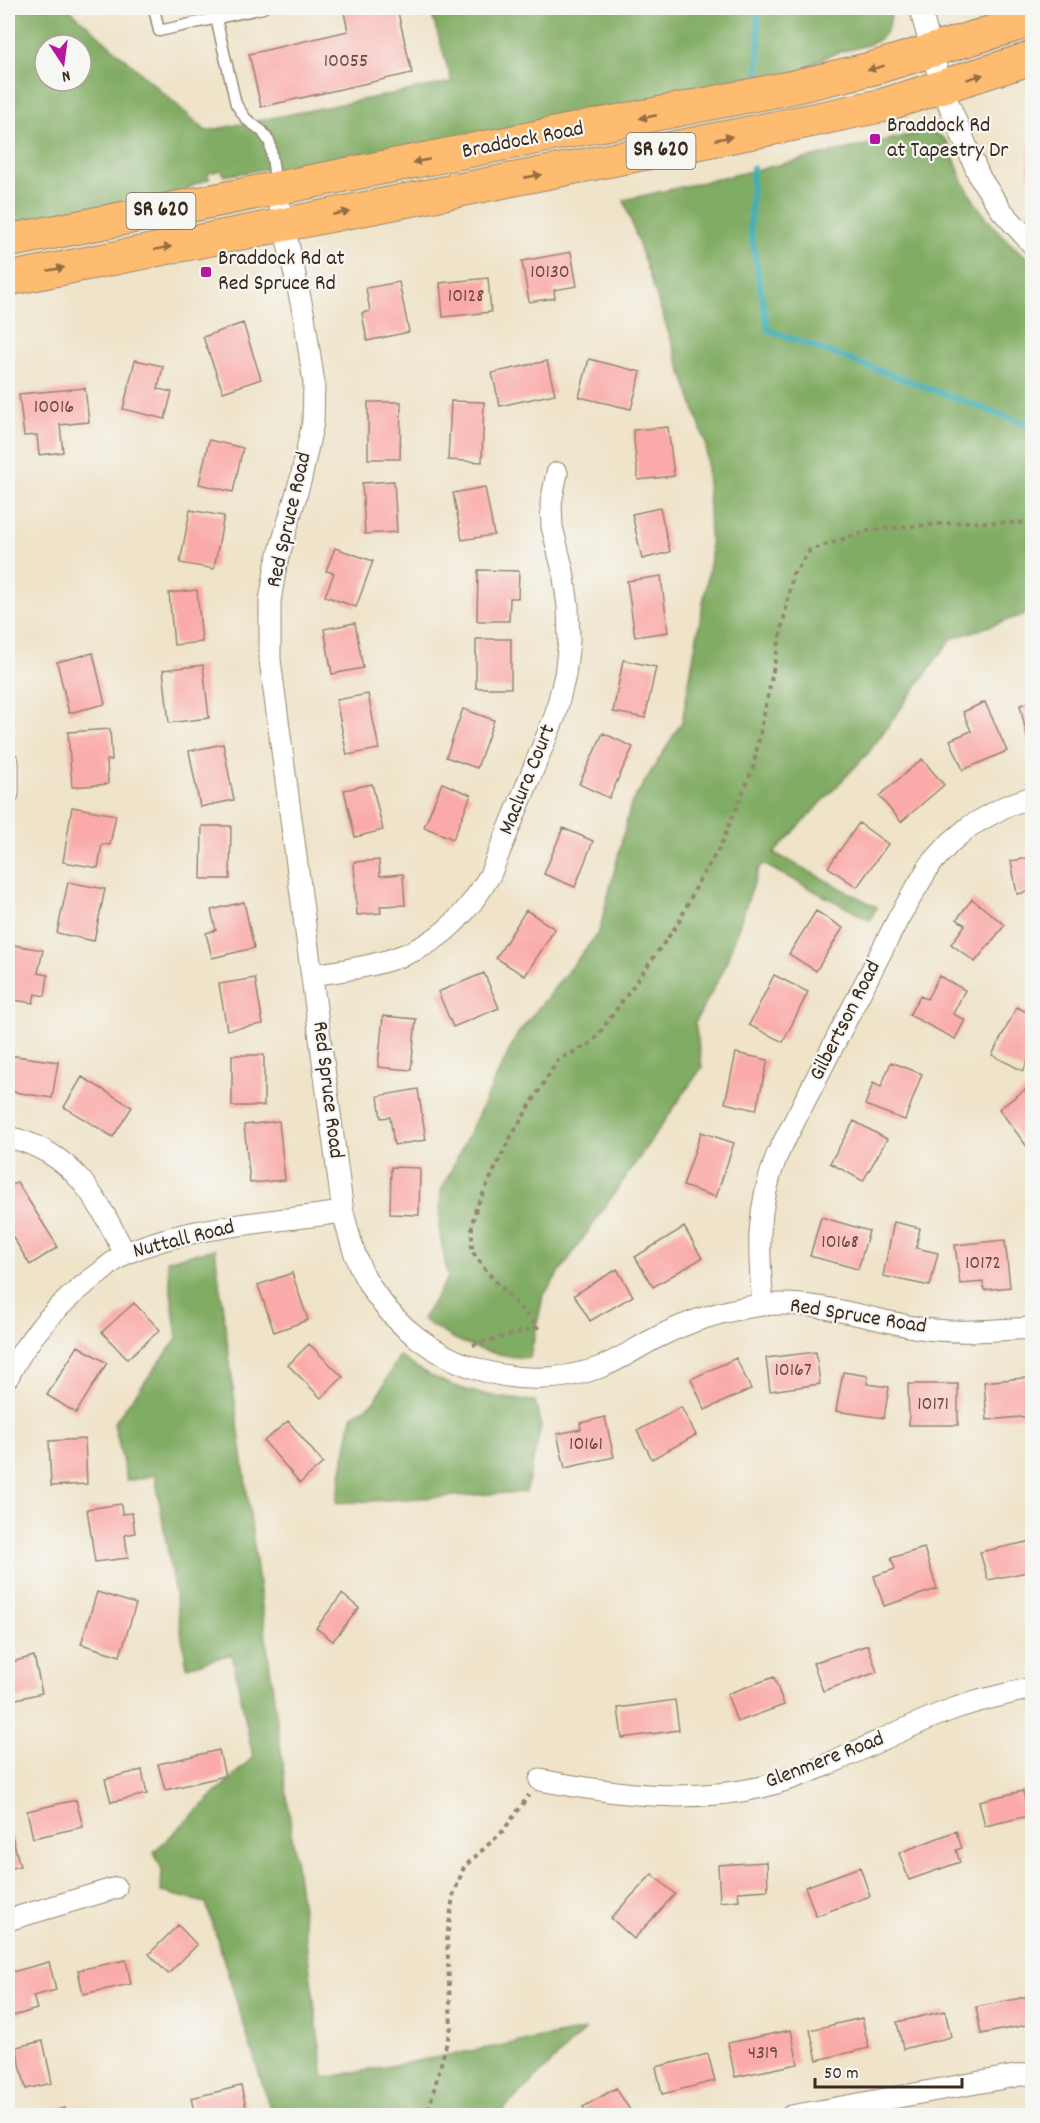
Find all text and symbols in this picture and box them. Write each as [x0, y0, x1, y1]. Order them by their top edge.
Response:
north arrow [33, 33, 93, 93]
house number: 10055 [324, 48, 368, 76]
text: N [59, 63, 72, 87]
one-way arrow [867, 63, 885, 73]
one-way arrow [966, 72, 984, 81]
place label: Braddock Rd at Tapestry Dr [887, 111, 1009, 167]
one-way arrow [638, 113, 657, 122]
street label: Braddock Road [459, 114, 587, 168]
marker: Braddock Rd at Tapestry Dr [868, 132, 882, 146]
road number: SR 620 [626, 133, 696, 169]
one-way arrow [715, 133, 734, 142]
one-way arrow [412, 157, 431, 166]
one-way arrow [524, 171, 543, 180]
road number: SR 620 [126, 193, 195, 229]
one-way arrow [332, 208, 351, 217]
one-way arrow [153, 243, 172, 252]
place label: Braddock Rd at Red Spruce Rd [218, 244, 345, 300]
house number: 10130 [530, 259, 570, 287]
one-way arrow [47, 264, 66, 273]
marker: Braddock Rd at Red Spruce Rd [199, 265, 213, 279]
house number: 10128 [448, 283, 484, 311]
house number: 10016 [34, 394, 74, 422]
street label: Red Spruce Road [259, 449, 321, 591]
street label: Maclura Court [492, 720, 564, 840]
street label: Gilbertson Road [802, 955, 890, 1087]
street label: Red Spruce Road [303, 1020, 351, 1160]
street label: Nuttall Road [130, 1212, 238, 1268]
house number: 10168 [821, 1229, 859, 1257]
house number: 10172 [965, 1250, 1001, 1278]
street label: Red Spruce Road [787, 1291, 929, 1343]
house number: 10167 [774, 1357, 812, 1385]
house number: 10171 [917, 1391, 949, 1419]
house number: 10161 [569, 1431, 603, 1459]
street label: Glenmere Road [761, 1724, 889, 1798]
house number: 4319 [748, 2040, 778, 2068]
scale bar [815, 2051, 962, 2089]
text: 50 m [824, 2062, 859, 2087]

